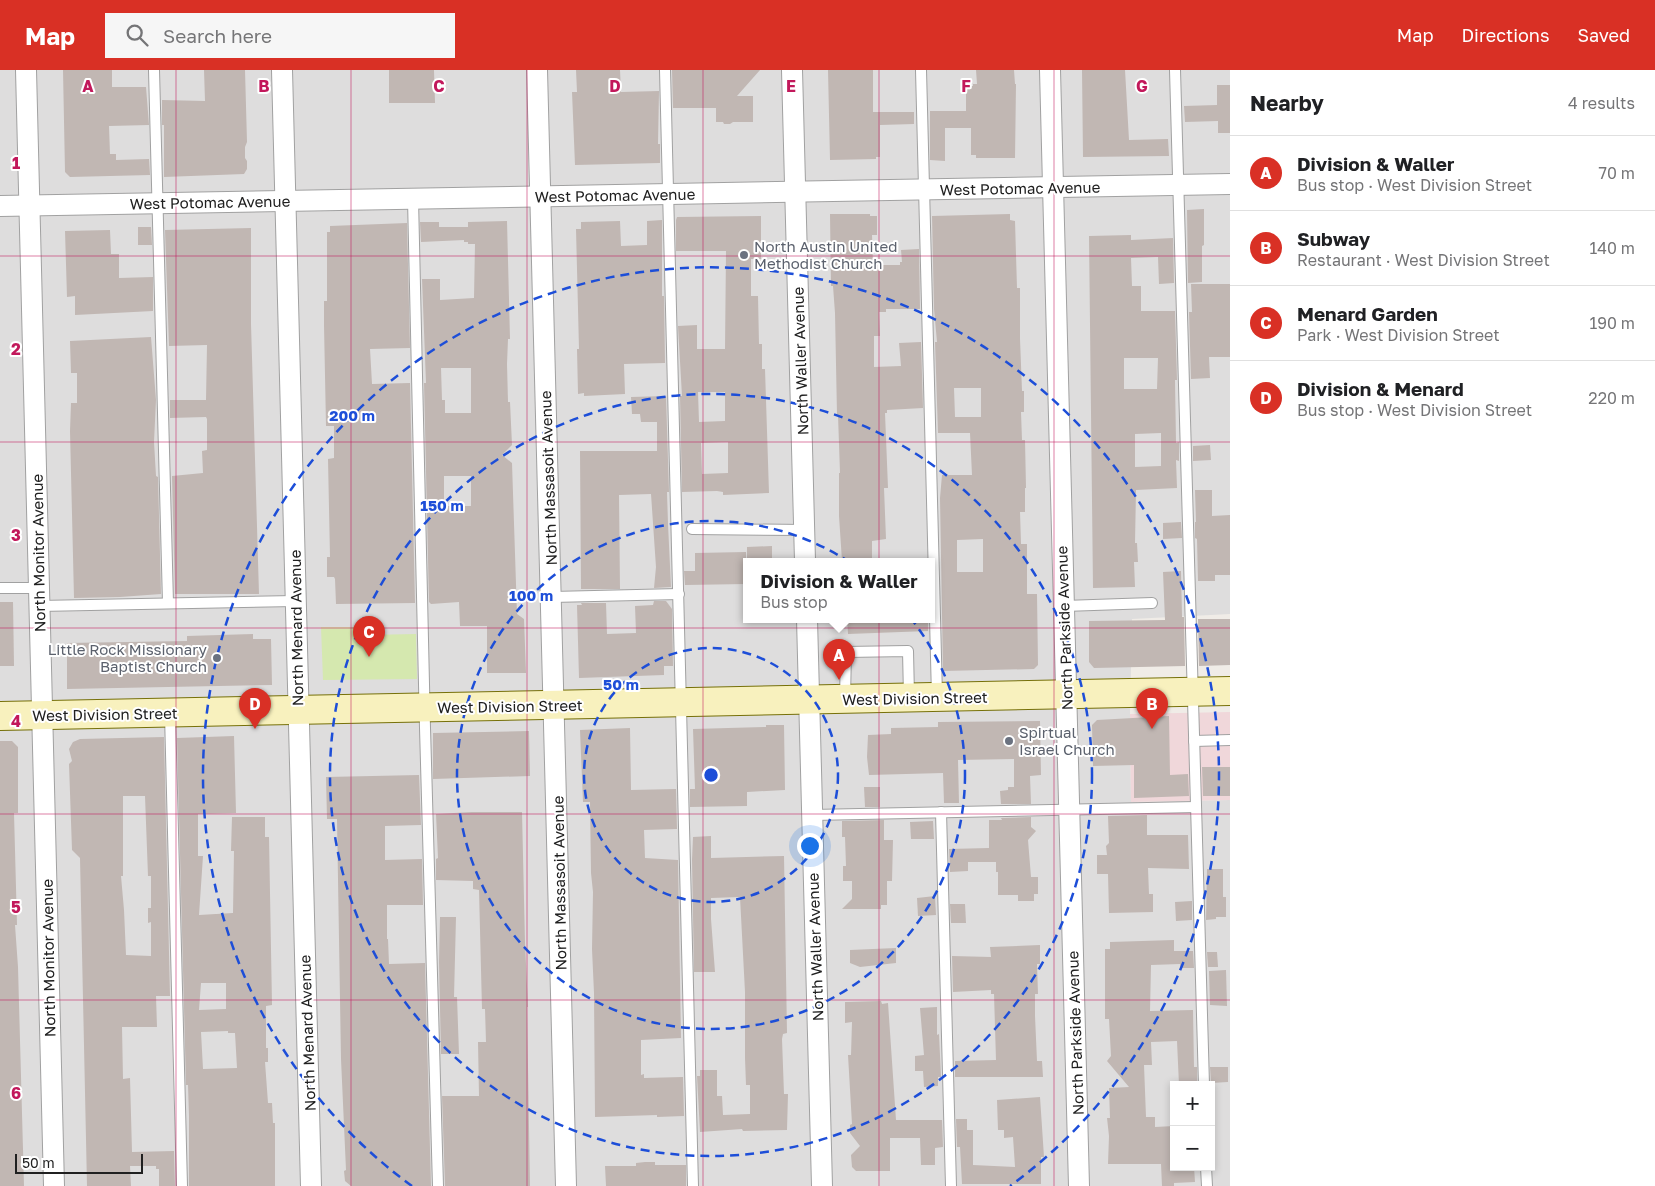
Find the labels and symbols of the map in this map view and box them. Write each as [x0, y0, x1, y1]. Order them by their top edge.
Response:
text: A [82, 76, 94, 96]
text: B [258, 76, 270, 96]
text: C [433, 76, 445, 96]
text: D [609, 76, 621, 96]
text: E [786, 76, 796, 96]
text: F [961, 76, 971, 96]
text: G [1136, 76, 1148, 96]
text: 1 [12, 153, 20, 173]
street label: West Potomac Avenue [940, 178, 1101, 198]
street label: West Potomac Avenue [535, 185, 696, 205]
street label: West Potomac Avenue [130, 192, 291, 212]
place label: North Austin United Methodist Church [754, 237, 897, 272]
marker: North Austin United Methodist Church [738, 249, 750, 261]
street label: North Waller Avenue [788, 286, 812, 436]
text: 2 [11, 339, 21, 359]
street label: North Massasoit Avenue [536, 390, 560, 566]
text: 200 m [329, 406, 375, 424]
street label: North Monitor Avenue [28, 473, 48, 632]
text: 150 m [420, 496, 464, 514]
text: 3 [11, 525, 21, 545]
street label: North Parkside Avenue [1052, 545, 1076, 711]
street label: North Menard Avenue [286, 549, 306, 706]
text: 100 m [509, 586, 553, 604]
pin: C [353, 616, 385, 657]
pin: A [823, 639, 855, 680]
place label: Little Rock Missionary Baptist Church [48, 640, 208, 675]
marker: Little Rock Missionary Baptist Church [211, 652, 223, 664]
text: 50 m [603, 675, 639, 693]
pin: D [239, 688, 271, 729]
street label: West Division Street [842, 688, 988, 708]
pin: B [1136, 688, 1168, 729]
street label: West Division Street [437, 696, 583, 716]
street label: West Division Street [32, 704, 178, 724]
text: 4 [11, 711, 21, 731]
place label: Spirtual Israel Church [1019, 723, 1115, 758]
marker: Spirtual Israel Church [1003, 735, 1015, 747]
centre of rings [702, 766, 720, 784]
street label: North Massasoit Avenue [548, 795, 570, 971]
your location [797, 833, 823, 859]
street label: North Waller Avenue [803, 872, 827, 1022]
street label: North Monitor Avenue [38, 878, 58, 1037]
text: 5 [11, 897, 21, 917]
street label: North Parkside Avenue [1063, 950, 1087, 1116]
street label: North Menard Avenue [295, 954, 319, 1111]
text: 6 [11, 1083, 21, 1103]
scale bar [15, 1151, 142, 1174]

